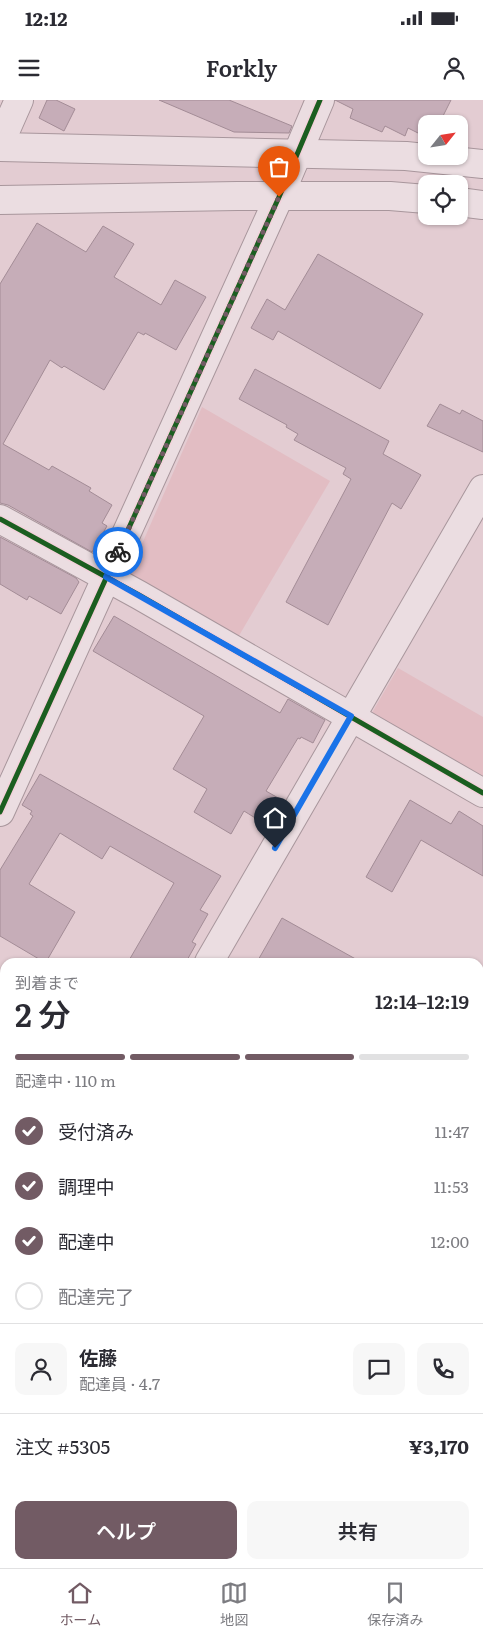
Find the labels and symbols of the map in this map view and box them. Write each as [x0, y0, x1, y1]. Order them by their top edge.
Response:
north arrow [418, 115, 468, 165]
pin [258, 146, 300, 197]
courier [93, 527, 143, 577]
pin [254, 797, 296, 848]

